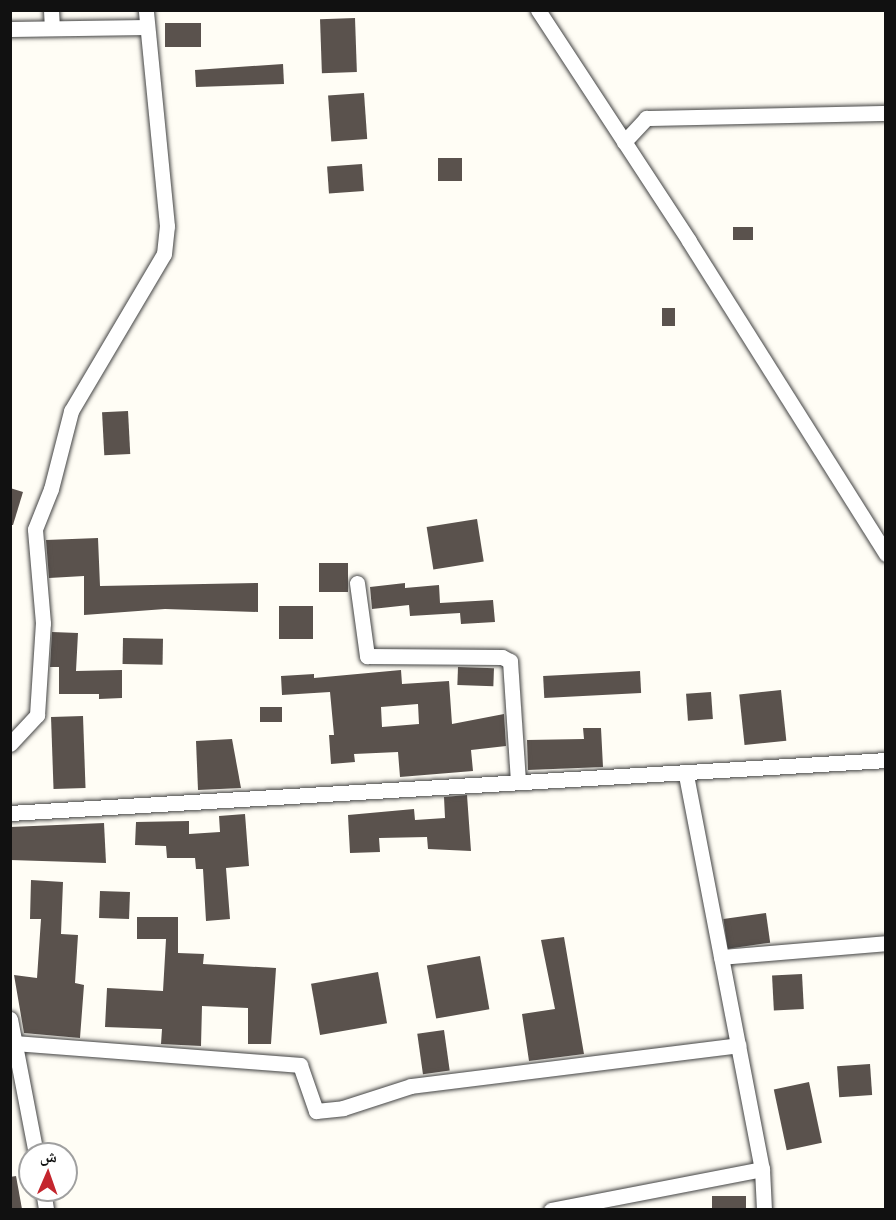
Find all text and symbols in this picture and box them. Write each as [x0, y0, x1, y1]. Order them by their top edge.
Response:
north arrow [18, 1142, 78, 1202]
text: ش [40, 1145, 57, 1167]

